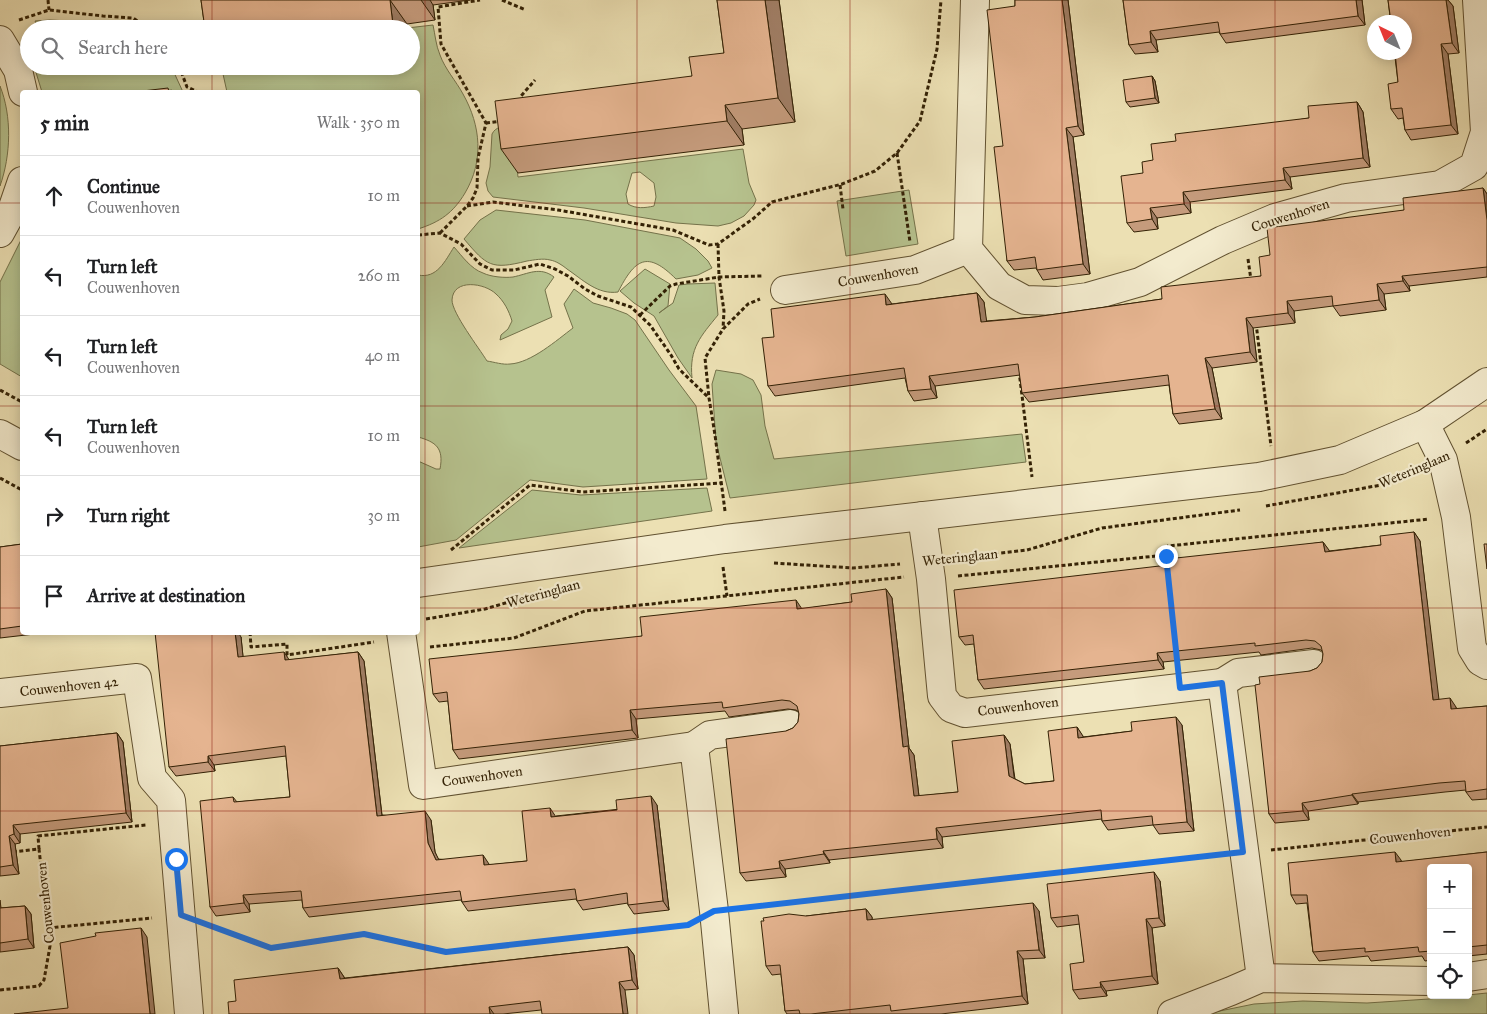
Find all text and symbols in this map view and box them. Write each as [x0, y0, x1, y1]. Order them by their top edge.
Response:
north arrow [1367, 15, 1412, 60]
search box [20, 20, 420, 75]
icon: search [38, 34, 66, 62]
text: Search here [78, 36, 168, 59]
text: 5 min [40, 110, 89, 136]
text: Walk · 350 m [317, 113, 400, 132]
text: Continue [87, 175, 160, 198]
icon: ahead [40, 182, 68, 210]
text: 10 m [368, 186, 400, 205]
street label: Couwenhoven [1249, 195, 1332, 236]
text: Couwenhoven [87, 198, 180, 217]
text: Turn left [87, 255, 157, 278]
street label: Couwenhoven [837, 260, 920, 291]
icon: left [40, 262, 68, 290]
text: 260 m [358, 266, 400, 285]
text: Couwenhoven [87, 278, 180, 297]
text: Turn left [87, 335, 157, 358]
icon: left [40, 342, 68, 370]
text: 40 m [365, 346, 400, 365]
text: Couwenhoven [87, 358, 180, 377]
text: Turn left [87, 415, 157, 438]
icon: left [40, 422, 68, 450]
text: 10 m [368, 426, 400, 445]
text: Couwenhoven [87, 438, 180, 457]
street label: Weteringlaan [1376, 447, 1453, 492]
icon: right [40, 502, 68, 530]
text: Turn right [87, 504, 170, 527]
text: 30 m [367, 506, 400, 525]
street label: Weteringlaan [922, 545, 999, 570]
route end [1155, 545, 1178, 568]
street label: Weteringlaan [504, 575, 582, 611]
icon: arrive [40, 582, 68, 610]
text: Arrive at destination [87, 584, 245, 607]
street label: Couwenhoven 42 [19, 673, 119, 700]
street label: Couwenhoven [977, 693, 1060, 720]
street label: Couwenhoven [441, 762, 524, 791]
street label: Couwenhoven [1369, 823, 1452, 848]
route start [165, 848, 188, 871]
street label: Couwenhoven [33, 861, 58, 944]
map controls [1427, 864, 1472, 999]
button: + [1427, 864, 1472, 909]
button: − [1427, 909, 1472, 954]
button: locate [1427, 954, 1472, 999]

